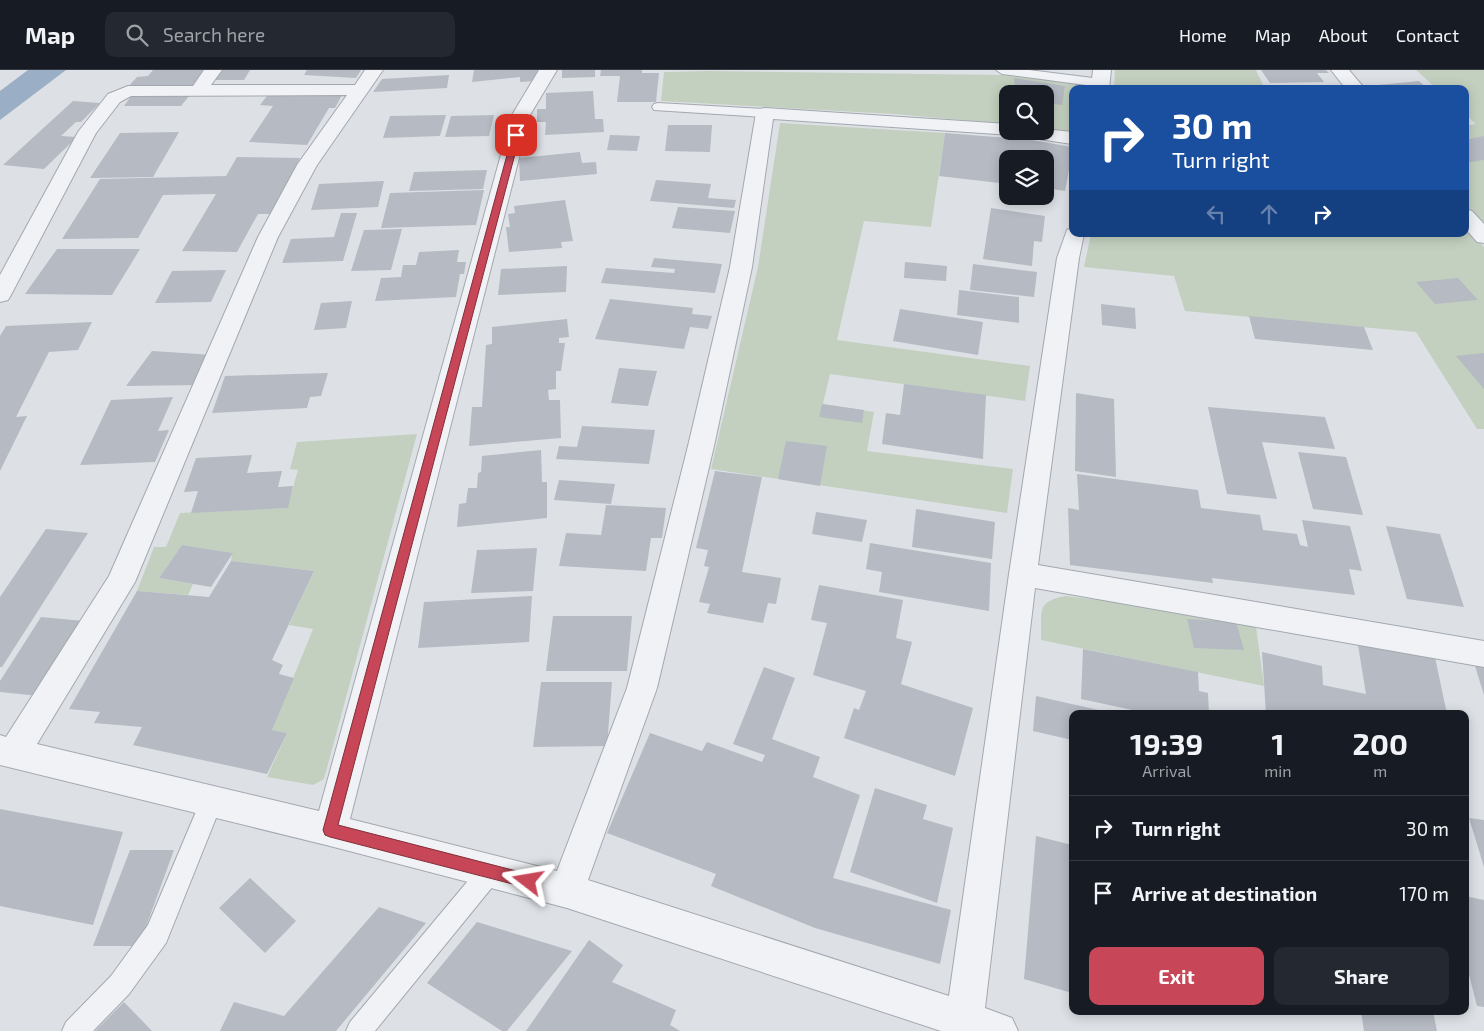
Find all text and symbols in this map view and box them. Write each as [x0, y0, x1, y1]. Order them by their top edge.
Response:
search box [105, 12, 455, 57]
text: Map [25, 20, 75, 49]
icon: search [123, 21, 151, 49]
text: Search here [163, 23, 265, 46]
text: Home [1179, 24, 1227, 46]
text: Map [1255, 24, 1291, 46]
text: About [1319, 24, 1368, 46]
text: Contact [1396, 24, 1459, 46]
map controls [999, 85, 1054, 205]
button: search [999, 85, 1054, 140]
text: 30 m [1172, 104, 1252, 146]
icon: right [1089, 105, 1154, 170]
pin [495, 114, 537, 156]
icon: arrive [502, 121, 530, 149]
text: Turn right [1172, 146, 1270, 172]
button: layers [999, 150, 1054, 205]
icon: left [1202, 200, 1230, 228]
icon: ahead [1255, 200, 1283, 228]
icon: right [1308, 200, 1336, 228]
text: 19:39 [1130, 725, 1203, 761]
text: 1 [1271, 725, 1284, 761]
text: 200 [1353, 725, 1408, 761]
text: Arrival [1142, 761, 1191, 780]
text: min [1264, 761, 1292, 780]
text: m [1373, 761, 1387, 780]
icon: right [1089, 814, 1117, 842]
text: Turn right [1132, 817, 1220, 840]
text: 30 m [1406, 817, 1449, 840]
position arrow [501, 854, 553, 906]
icon: arrive [1089, 879, 1117, 907]
text: Arrive at destination [1132, 882, 1317, 905]
text: 170 m [1399, 882, 1449, 905]
button: Exit [1089, 947, 1264, 1005]
button: Share [1274, 947, 1449, 1005]

